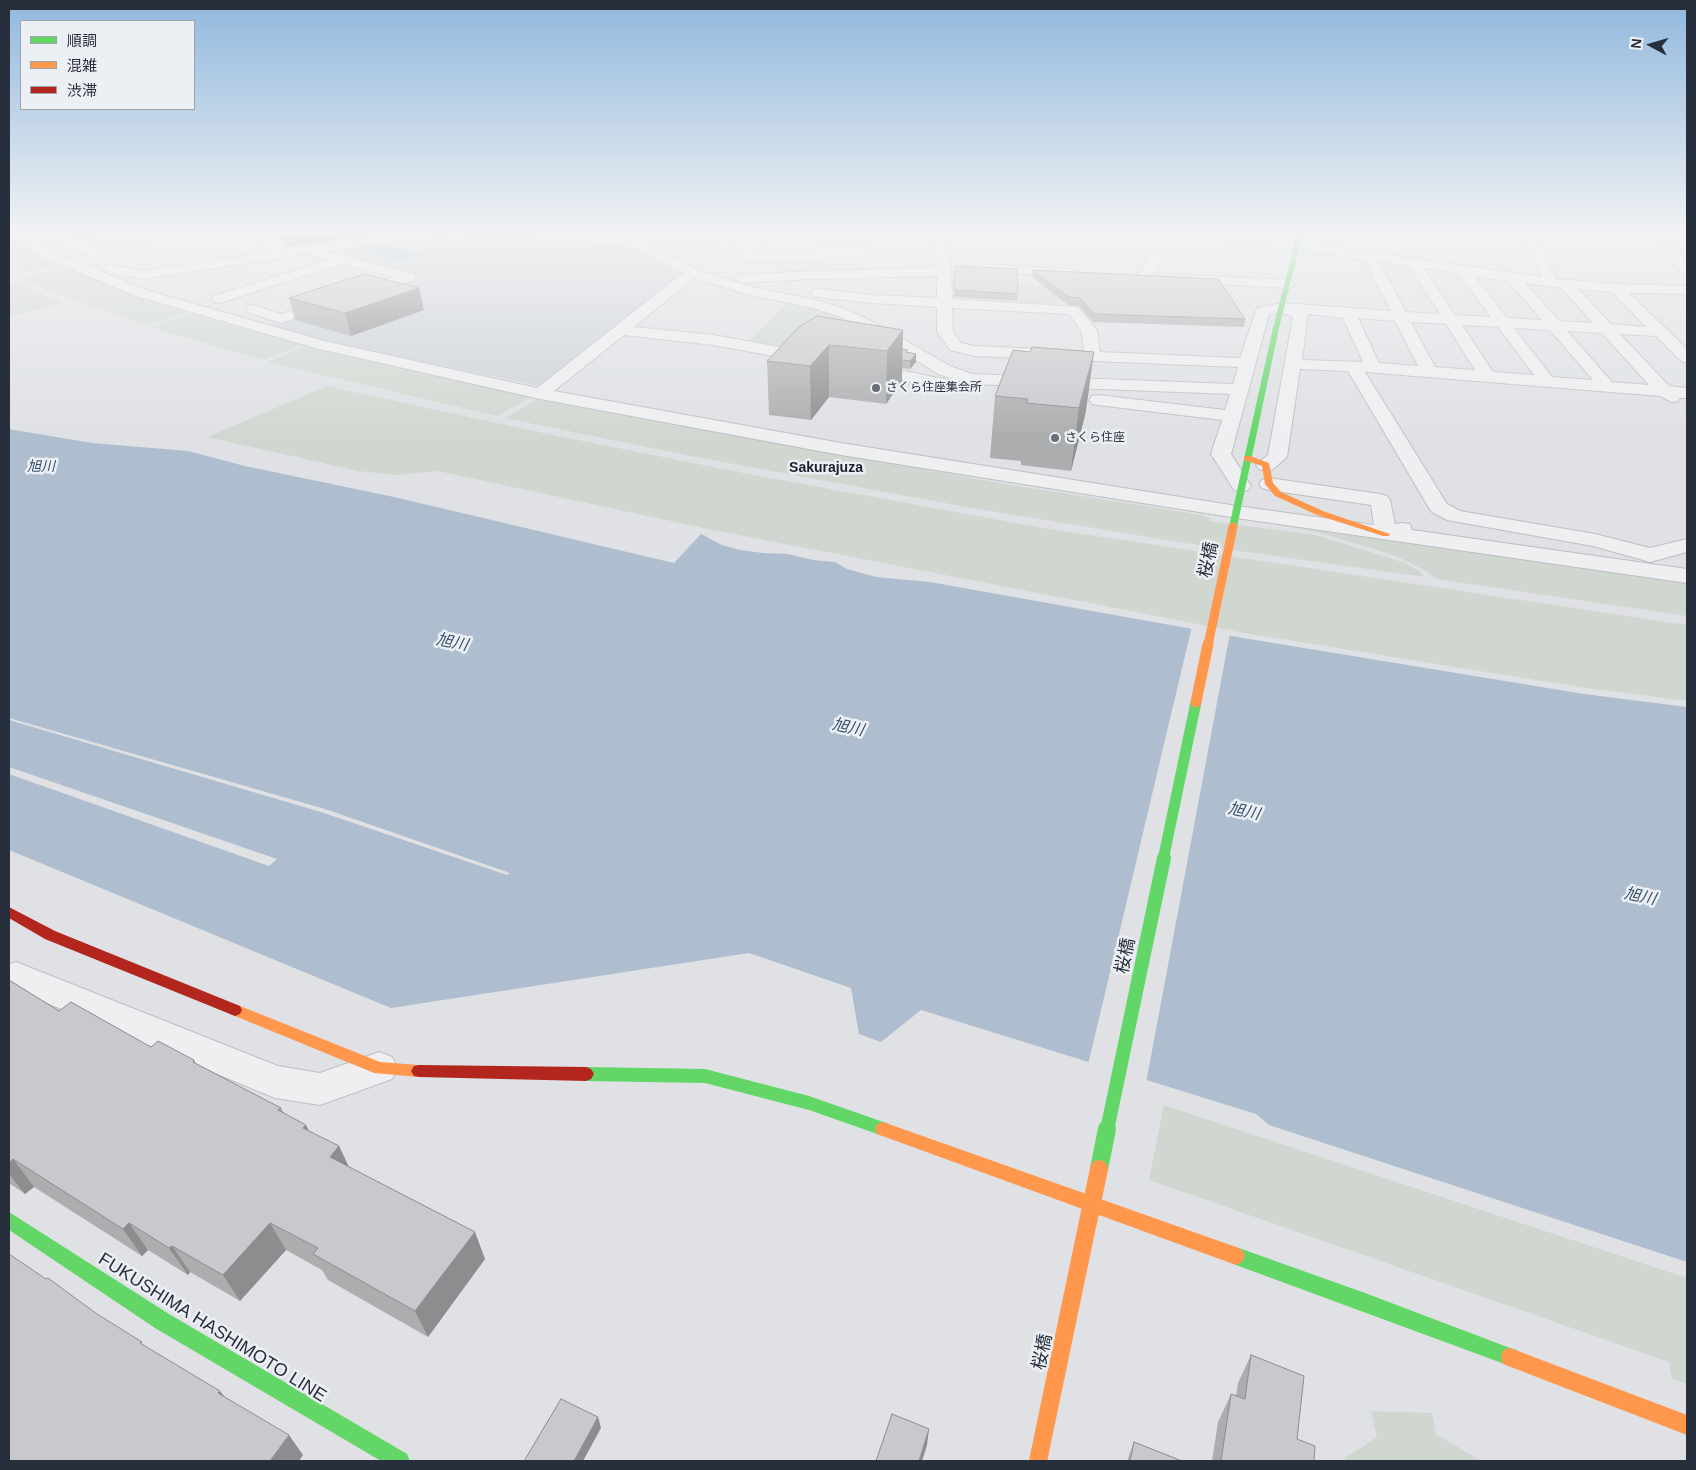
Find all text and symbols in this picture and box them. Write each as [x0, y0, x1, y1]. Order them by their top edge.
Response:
legend [20, 20, 195, 110]
north arrow [1626, 20, 1676, 70]
text: 順調 [67, 32, 97, 49]
text: N [1628, 38, 1645, 49]
text: 混雑 [67, 57, 97, 74]
text: 渋滞 [67, 82, 97, 99]
place label: さくら住座集会所 [886, 381, 982, 395]
marker: さくら住座集会所 [870, 382, 882, 394]
place label: さくら住座 [1065, 431, 1125, 445]
marker: さくら住座 [1049, 432, 1061, 444]
water label: 旭川 [27, 459, 55, 475]
district label: Sakurajuza [789, 460, 863, 476]
street label: 桜橋 [1195, 540, 1223, 580]
water label: 旭川 [434, 630, 470, 656]
water label: 旭川 [830, 715, 866, 741]
water label: 旭川 [1226, 799, 1262, 825]
water label: 旭川 [1622, 884, 1658, 910]
street label: 桜橋 [1112, 936, 1140, 976]
street label: FUKUSHIMA HASHIMOTO LINE [94, 1249, 330, 1407]
street label: 桜橋 [1029, 1332, 1057, 1372]

